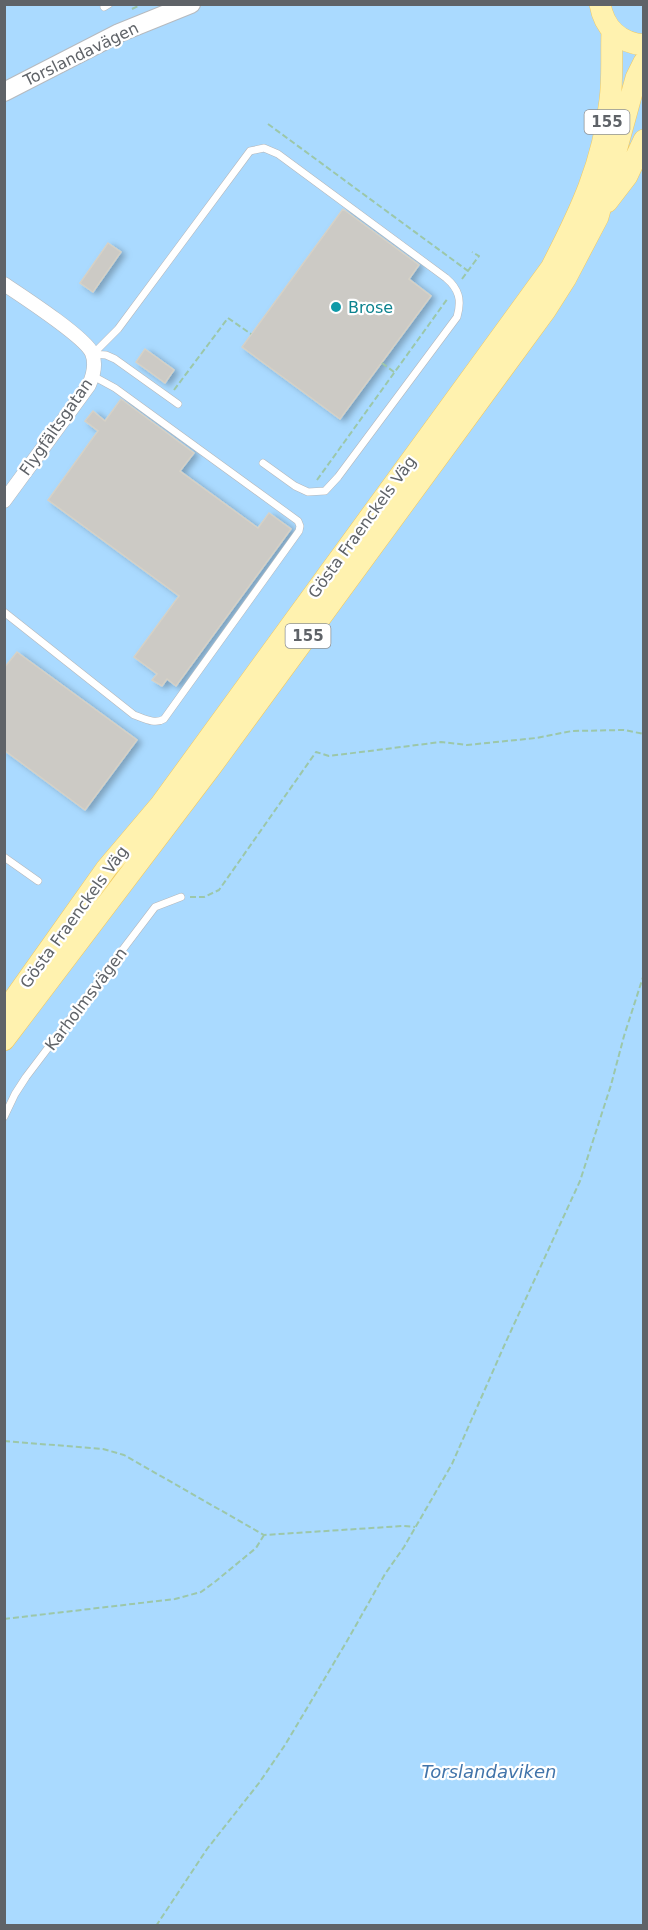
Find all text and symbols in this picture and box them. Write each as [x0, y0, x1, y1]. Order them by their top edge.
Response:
street label: Torslandavägen [20, 18, 142, 90]
road number: 155 [584, 110, 630, 134]
place label: Brose [348, 298, 393, 317]
marker: Brose [329, 300, 343, 314]
street label: Flygfältsgatan [16, 375, 96, 479]
street label: Gösta Fraenckels Väg [304, 452, 420, 602]
road number: 155 [286, 624, 330, 648]
street label: Gösta Fraenckels Väg [16, 842, 132, 992]
street label: Karholmsvägen [41, 944, 131, 1054]
water label: Torslandaviken [421, 1761, 557, 1782]

